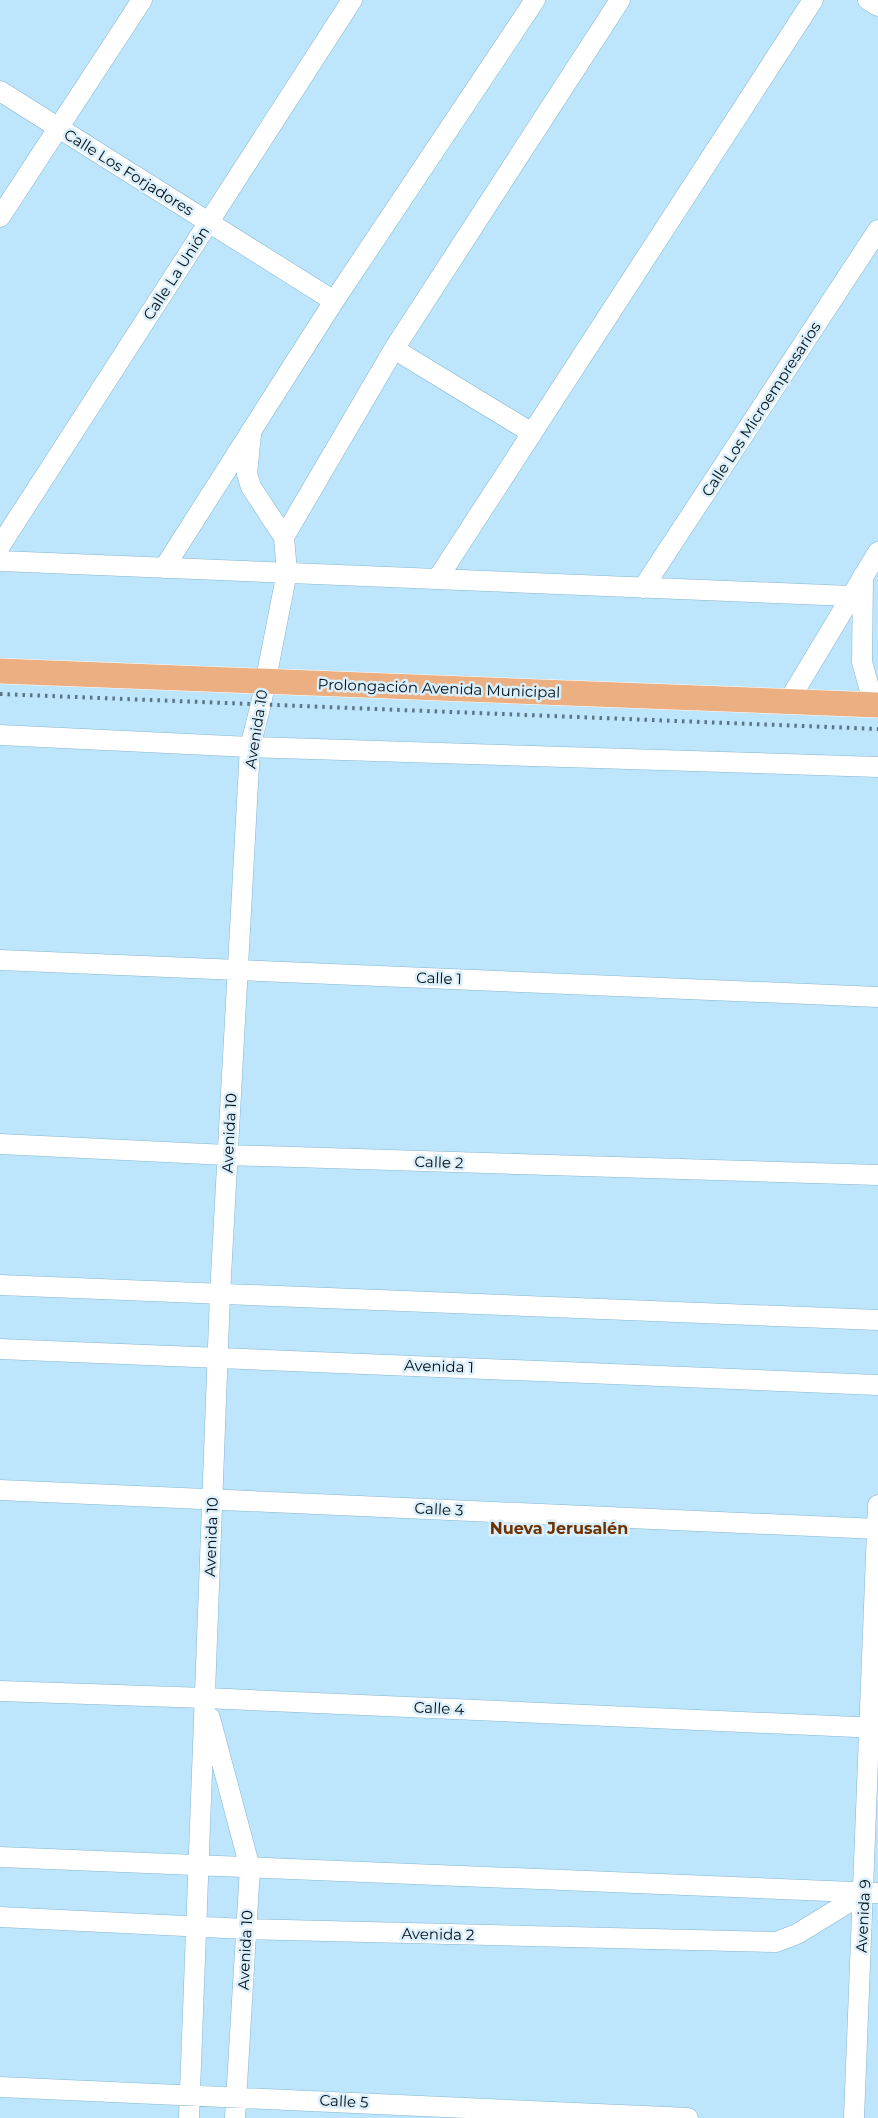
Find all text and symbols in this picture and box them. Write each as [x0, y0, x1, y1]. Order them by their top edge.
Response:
street label: Calle Los Forjadores [61, 124, 197, 220]
street label: Calle La Unión [139, 223, 213, 323]
street label: Calle Los Microempresarios [697, 318, 825, 500]
street label: Prolongación Avenida Municipal [317, 674, 561, 702]
street label: Avenida 10 [240, 688, 272, 770]
street label: Calle 1 [416, 968, 462, 988]
street label: Avenida 10 [217, 1093, 241, 1173]
street label: Calle 2 [414, 1152, 464, 1172]
street label: Avenida 1 [404, 1355, 474, 1377]
street label: Avenida 10 [200, 1497, 222, 1577]
street label: Calle 3 [414, 1498, 464, 1520]
district label: Nueva Jerusalén [490, 1519, 628, 1538]
street label: Calle 4 [413, 1697, 465, 1719]
street label: Avenida 9 [852, 1879, 874, 1953]
street label: Avenida 10 [233, 1910, 257, 1990]
street label: Avenida 2 [401, 1924, 475, 1944]
street label: Calle 5 [319, 2090, 369, 2112]

